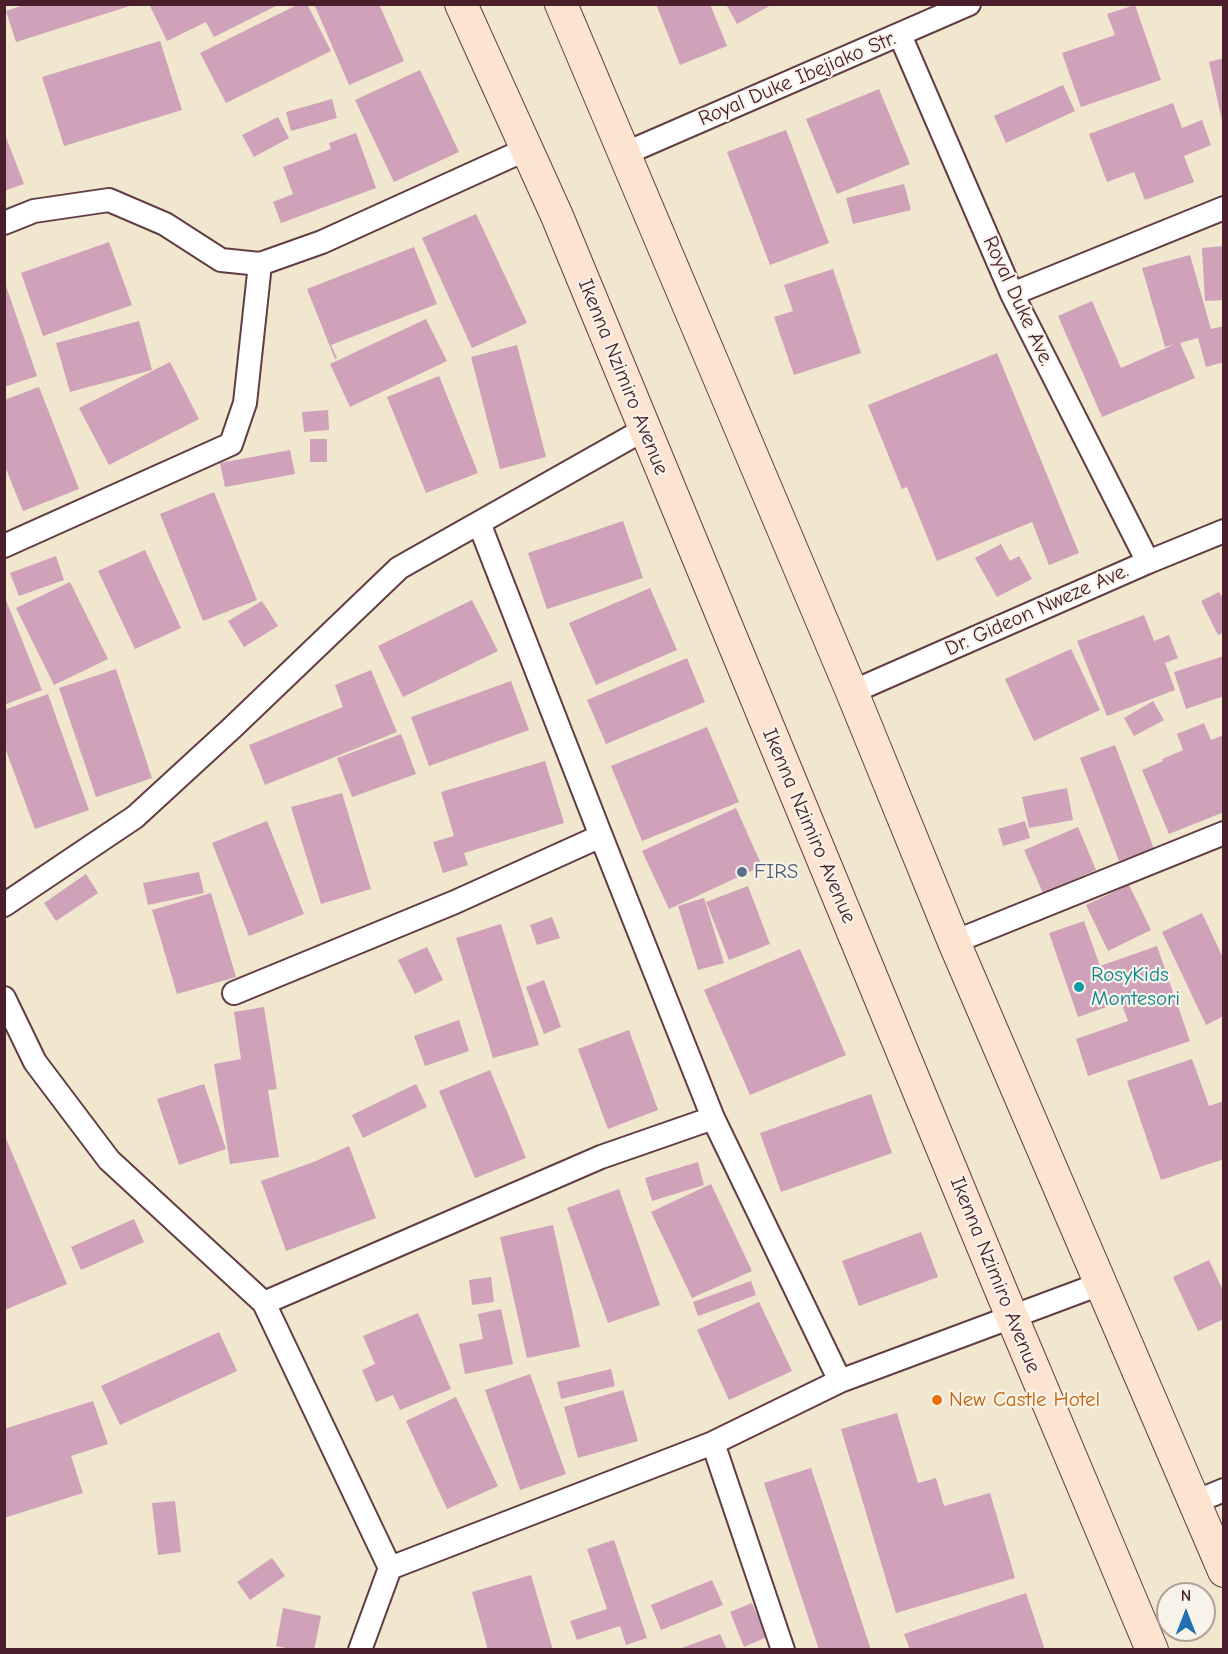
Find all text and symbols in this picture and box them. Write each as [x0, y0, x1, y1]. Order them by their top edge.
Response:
street label: Royal Duke Ibejiako Str. [695, 26, 899, 132]
street label: Royal Duke Ave. [977, 232, 1059, 370]
street label: Ikenna Nzimiro Avenue [572, 275, 674, 479]
street label: Dr. Gideon Nweze Ave. [942, 558, 1132, 662]
street label: Ikenna Nzimiro Avenue [756, 725, 862, 927]
place label: FIRS [754, 859, 798, 885]
marker: FIRS [735, 865, 749, 879]
place label: RosyKids Montesori [1091, 962, 1180, 1012]
marker: RosyKids Montesori [1072, 980, 1086, 994]
street label: Ikenna Nzimiro Avenue [944, 1173, 1046, 1377]
place label: New Castle Hotel [949, 1387, 1100, 1413]
marker: New Castle Hotel [930, 1393, 944, 1407]
north arrow [1156, 1582, 1216, 1642]
text: N [1181, 1587, 1191, 1605]

